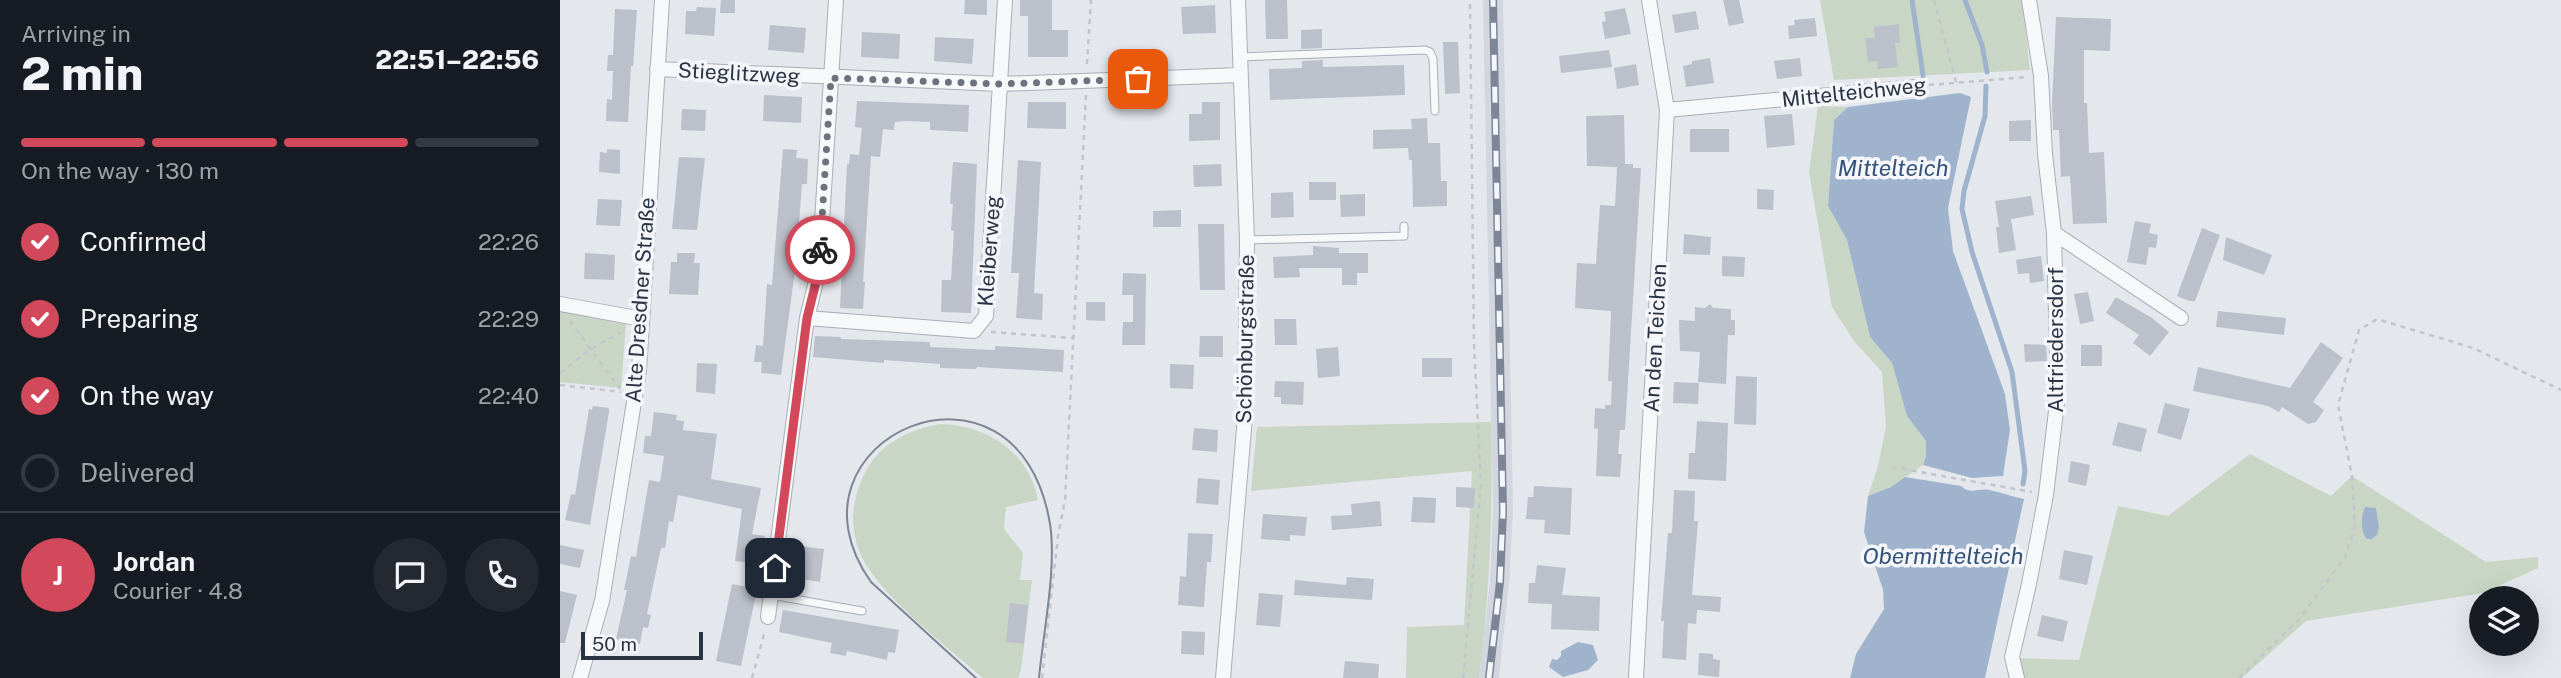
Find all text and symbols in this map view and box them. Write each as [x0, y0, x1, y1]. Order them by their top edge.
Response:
text: Arriving in [21, 20, 131, 47]
text: 22:51–22:56 [375, 44, 539, 75]
text: 2 min [21, 46, 143, 100]
pin [1108, 49, 1168, 109]
street label: Stieglitzweg [677, 57, 801, 89]
icon: bag [1119, 60, 1157, 98]
street label: Mittelteichweg [1780, 72, 1928, 112]
water label: Mittelteich [1837, 154, 1949, 181]
text: On the way · 130 m [21, 157, 219, 184]
street label: Kleiberweg [973, 195, 1005, 307]
street label: Alte Dresdner Straße [620, 196, 660, 404]
courier [785, 215, 855, 285]
icon: check [21, 223, 59, 261]
text: Confirmed [80, 226, 207, 257]
text: 22:26 [478, 228, 539, 255]
icon: bike [801, 231, 839, 269]
street label: Schönburgstraße [1231, 254, 1259, 424]
street label: An den Teichen [1639, 263, 1671, 413]
street label: Altfriedersdorf [2043, 267, 2068, 413]
icon: check [21, 300, 59, 338]
text: Preparing [80, 303, 199, 334]
text: 22:29 [478, 305, 539, 332]
icon: check [21, 377, 59, 415]
text: On the way [80, 380, 214, 411]
text: 22:40 [478, 382, 539, 409]
text: Delivered [80, 457, 195, 488]
button: chat [373, 538, 447, 612]
button: phone [465, 538, 539, 612]
pin [745, 538, 805, 598]
water label: Obermittelteich [1862, 542, 2024, 569]
text: Jordan [113, 546, 195, 577]
icon: home [756, 549, 794, 587]
text: J [53, 560, 63, 591]
text: Courier · 4.8 [113, 577, 243, 604]
map controls [2469, 586, 2539, 656]
button: layers [2469, 586, 2539, 656]
scale bar [581, 629, 704, 661]
text: 50 m [592, 633, 637, 655]

